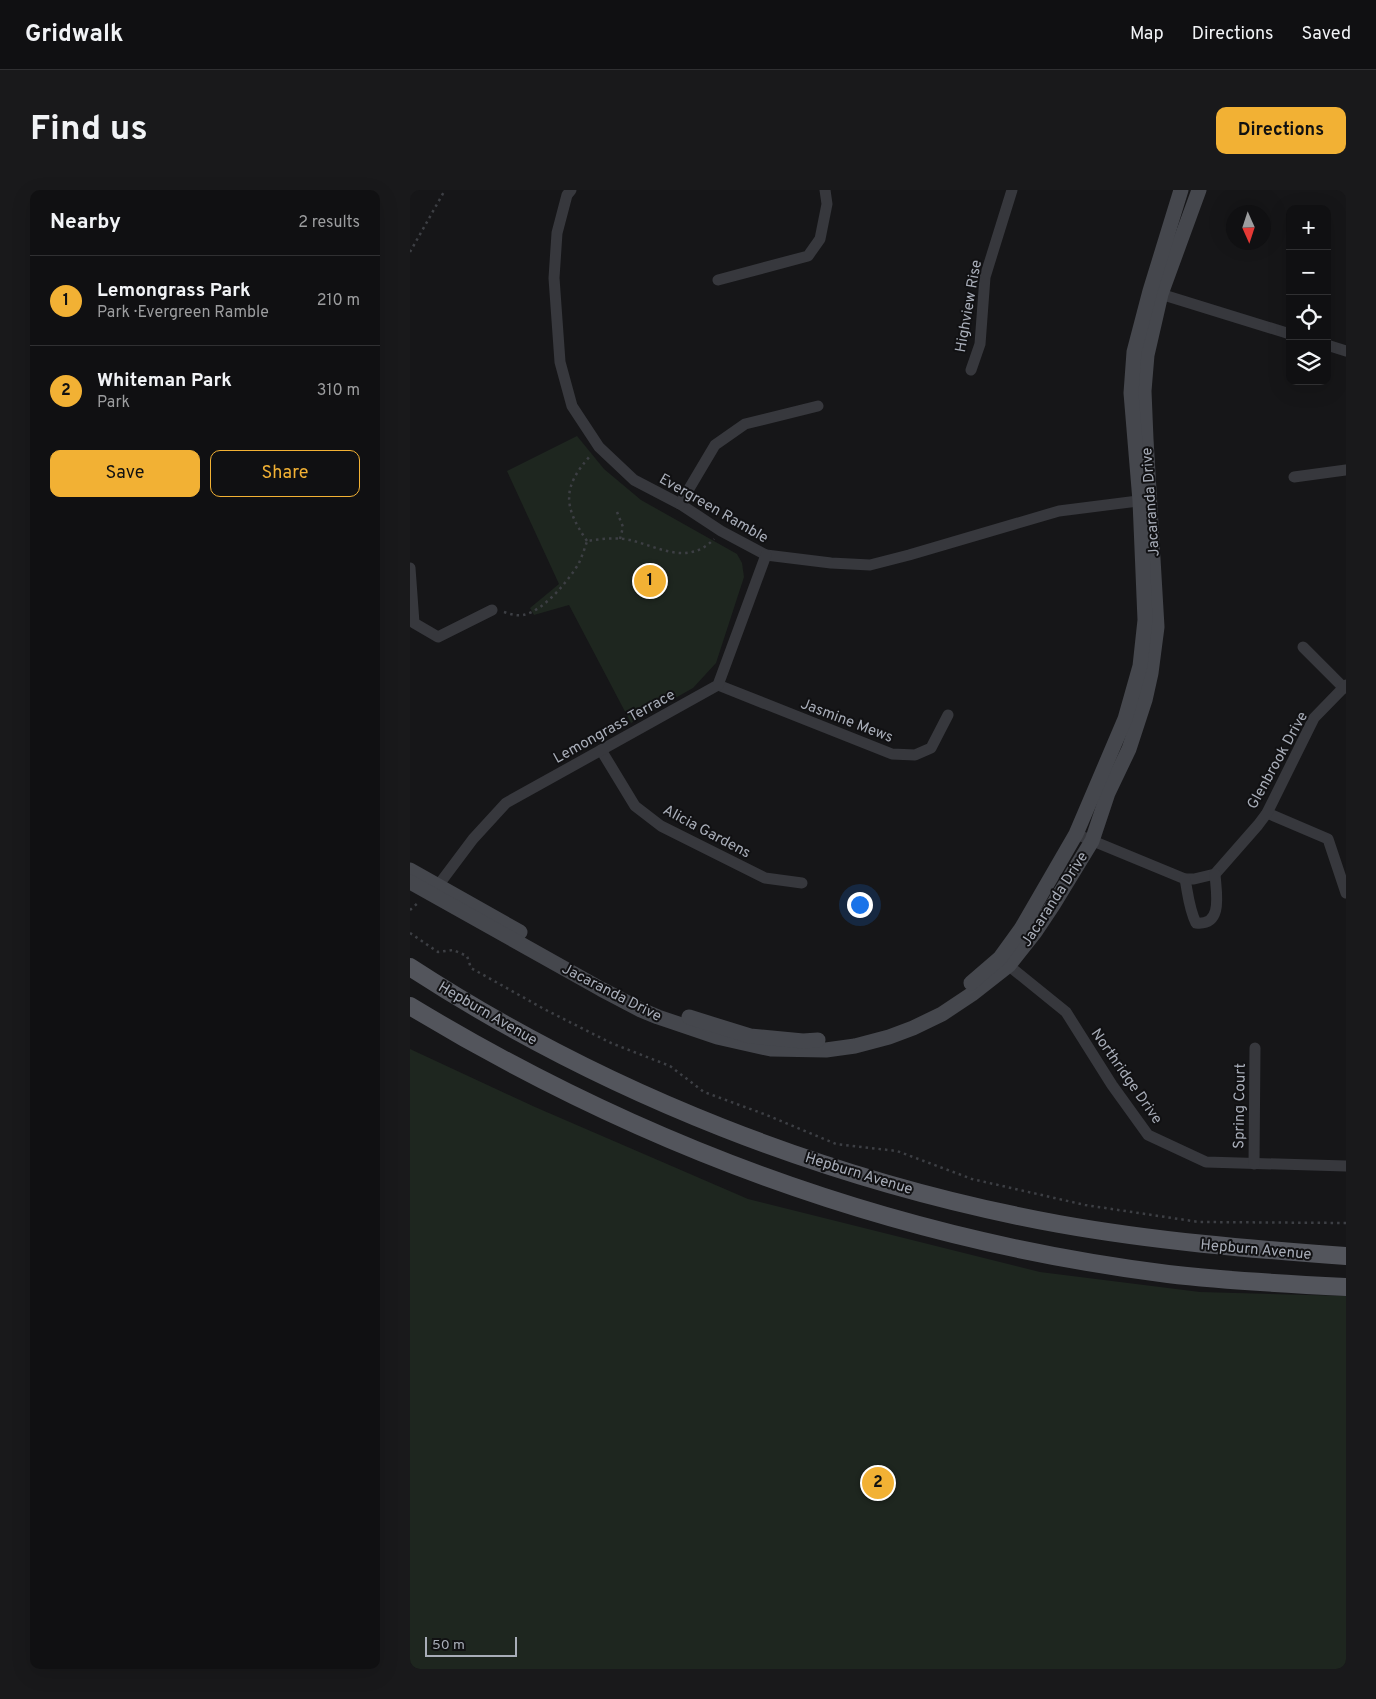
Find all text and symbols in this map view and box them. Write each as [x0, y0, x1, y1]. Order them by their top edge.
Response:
text: Gridwalk [25, 20, 123, 50]
text: Map [1130, 23, 1164, 46]
text: Directions [1192, 23, 1274, 46]
text: Saved [1302, 23, 1351, 46]
button: Directions [1216, 107, 1346, 154]
text: Find us [30, 108, 148, 152]
north arrow [1226, 205, 1271, 250]
map controls [1286, 205, 1331, 385]
button: + [1286, 205, 1331, 250]
text: Nearby [50, 209, 121, 236]
text: 2 results [298, 213, 360, 233]
button: − [1286, 250, 1331, 295]
street label: Highview Rise [952, 259, 987, 354]
text: Lemongrass Park [97, 279, 251, 303]
text: 1 [63, 291, 69, 311]
text: 210 m [317, 291, 360, 311]
button: locate [1286, 295, 1331, 340]
text: Park · Evergreen Ramble [97, 303, 269, 323]
button: layers [1286, 340, 1331, 385]
text: Whiteman Park [97, 369, 232, 393]
text: 2 [61, 381, 71, 401]
text: 310 m [317, 381, 360, 401]
text: Park [97, 393, 130, 413]
street label: Jacaranda Drive [1138, 447, 1165, 557]
button: Save [50, 450, 200, 497]
button: Share [210, 450, 360, 497]
street label: Evergreen Ramble [655, 470, 771, 548]
pin: 1 [634, 562, 666, 600]
street label: Lemongrass Terrace [551, 686, 679, 769]
street label: Jasmine Mews [798, 695, 895, 748]
street label: Glenbrook Drive [1244, 709, 1313, 813]
street label: Alicia Gardens [659, 801, 753, 863]
street label: Jacaranda Drive [1017, 849, 1093, 951]
your location [847, 892, 873, 918]
street label: Jacaranda Drive [558, 960, 664, 1027]
street label: Hepburn Avenue [434, 978, 540, 1050]
street label: Northridge Drive [1086, 1025, 1166, 1128]
street label: Spring Court [1230, 1063, 1251, 1149]
street label: Hepburn Avenue [802, 1149, 915, 1200]
street label: Hepburn Avenue [1200, 1236, 1312, 1265]
pin: 2 [862, 1464, 894, 1502]
scale bar [425, 1634, 518, 1657]
text: 50 m [432, 1637, 465, 1654]

